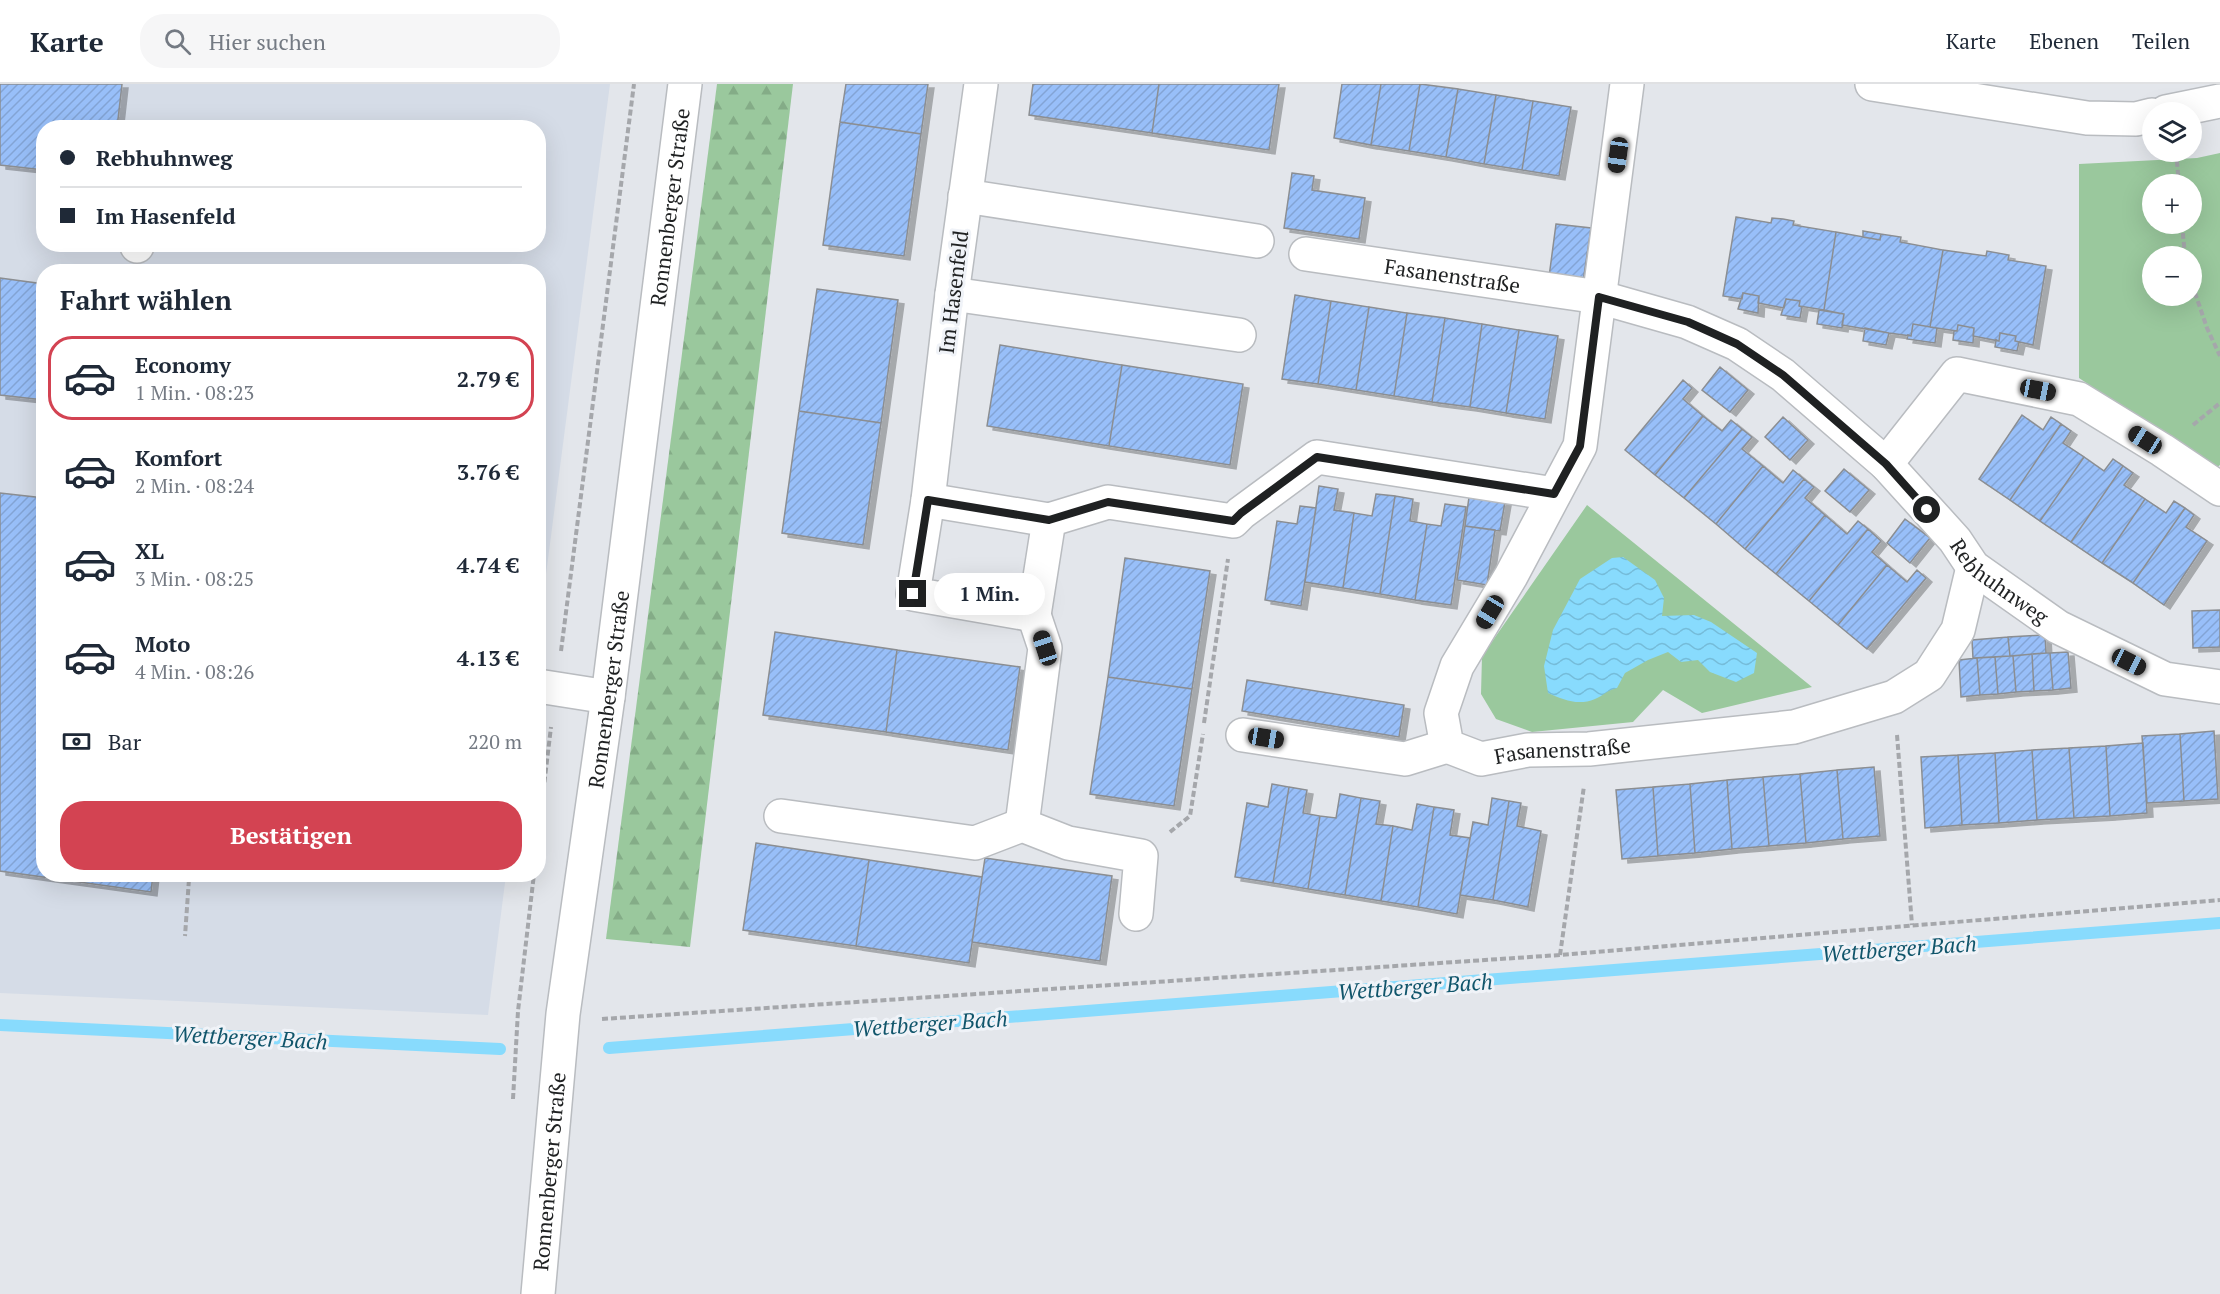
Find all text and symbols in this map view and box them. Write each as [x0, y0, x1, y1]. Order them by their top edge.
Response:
search box [140, 14, 560, 68]
text: Karte [30, 23, 104, 60]
icon: search [161, 25, 194, 58]
text: Hier suchen [209, 27, 326, 56]
text: Karte [1946, 27, 1996, 55]
text: Ebenen [2029, 27, 2099, 55]
text: Teilen [2132, 27, 2190, 55]
map controls [2142, 102, 2202, 306]
button: layers [2142, 102, 2202, 162]
street label: Ronnenberger Straße [643, 107, 696, 308]
car [1607, 136, 1629, 174]
text: Rebhuhnweg [96, 143, 233, 172]
button: + [2142, 174, 2202, 234]
text: Im Hasenfeld [96, 201, 236, 230]
street label: Im Hasenfeld [932, 228, 974, 355]
button: − [2142, 246, 2202, 306]
street label: Fasanenstraße [1383, 252, 1522, 299]
text: Fahrt wählen [60, 282, 232, 318]
text: Economy [135, 350, 231, 379]
icon: car [63, 351, 117, 405]
text: 2.79 € [457, 364, 519, 393]
car [2019, 378, 2057, 402]
text: 1 Min. · 08:23 [135, 379, 254, 406]
car [2125, 423, 2165, 457]
text: Komfort [135, 443, 222, 472]
icon: car [63, 444, 117, 498]
text: 3.76 € [457, 457, 519, 486]
text: 2 Min. · 08:24 [135, 472, 254, 499]
route start [1913, 496, 1940, 523]
street label: Rebhuhnweg [1944, 533, 2055, 631]
text: XL [135, 536, 164, 565]
icon: car [63, 537, 117, 591]
text: 4.74 € [457, 550, 519, 579]
text: 3 Min. · 08:25 [135, 565, 254, 592]
callout: 1 Min. [934, 573, 1045, 615]
route end [899, 580, 926, 607]
text: 1 Min. [959, 580, 1020, 607]
street label: Ronnenberger Straße [581, 589, 635, 790]
car [1473, 592, 1507, 632]
car [1031, 628, 1059, 668]
text: Moto [135, 629, 190, 658]
icon: car [63, 630, 117, 684]
text: 4.13 € [457, 643, 519, 672]
car [2109, 646, 2149, 678]
text: 4 Min. · 08:26 [135, 658, 254, 685]
icon: cash [60, 725, 93, 758]
car [1247, 726, 1285, 750]
text: Bar [108, 727, 141, 756]
text: 220 m [468, 728, 522, 755]
street label: Fasanenstraße [1492, 731, 1632, 770]
button: Bestätigen [60, 801, 522, 870]
water label: Wettberger Bach [1821, 928, 1977, 968]
water label: Wettberger Bach [1337, 966, 1493, 1006]
water label: Wettberger Bach [852, 1003, 1008, 1043]
water label: Wettberger Bach [172, 1018, 328, 1056]
street label: Ronnenberger Straße [526, 1071, 572, 1272]

